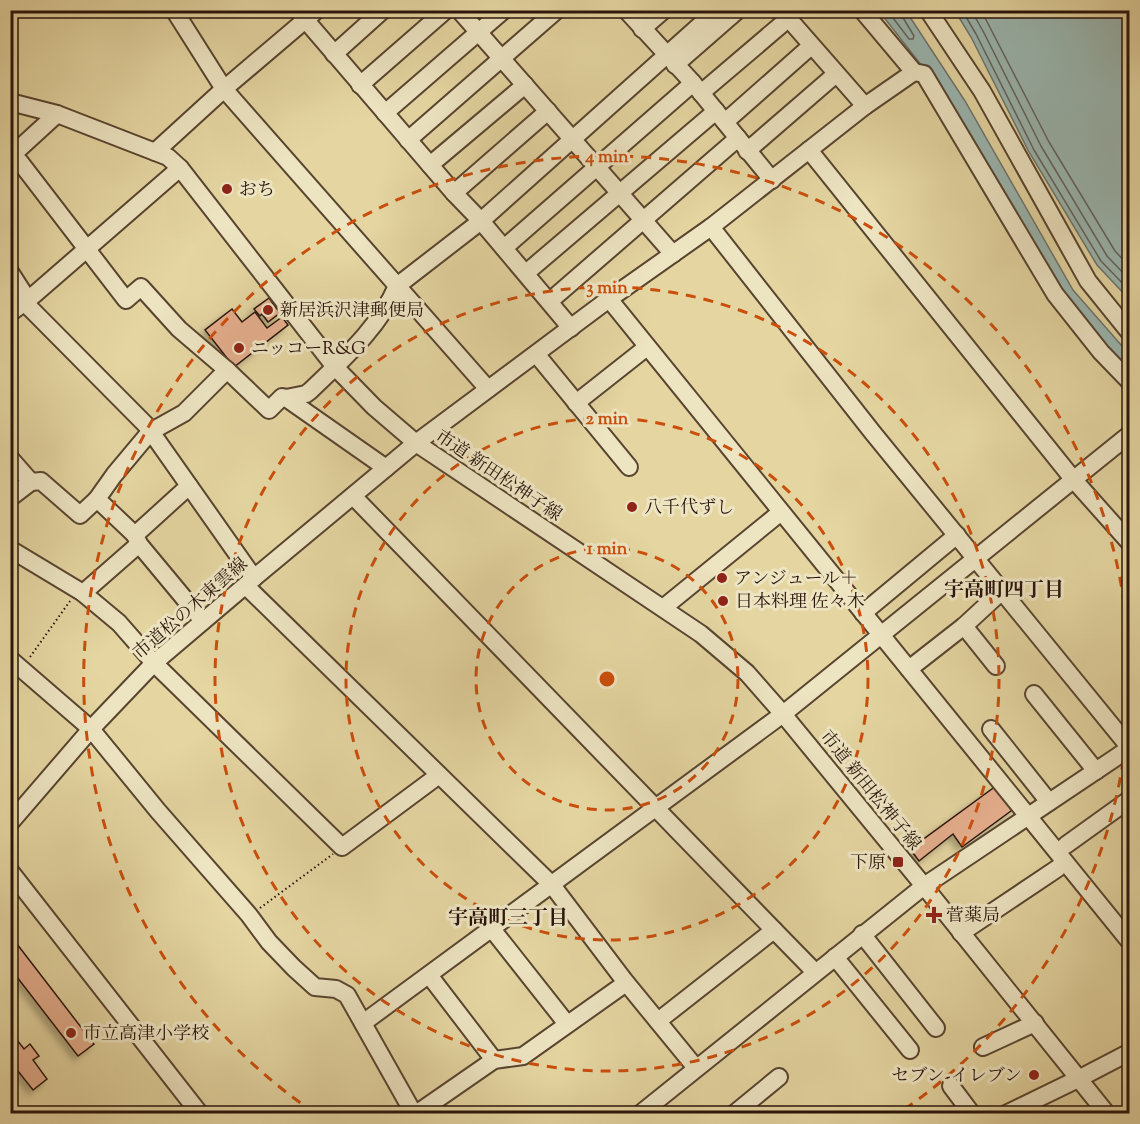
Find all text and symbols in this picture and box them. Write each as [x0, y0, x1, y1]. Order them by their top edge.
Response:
text: 4 min [584, 145, 629, 171]
place label: おち [239, 178, 275, 204]
marker: おち [220, 182, 234, 196]
text: 3 min [586, 276, 628, 302]
place label: 新居浜沢津郵便局 [280, 299, 424, 325]
marker: 新居浜沢津郵便局 [261, 303, 275, 317]
place label: ニッコーR&G [251, 337, 366, 363]
marker: ニッコーR&G [232, 341, 246, 355]
text: 2 min [586, 407, 629, 433]
street label: 市道 新田松神子線 [429, 425, 566, 529]
place label: 八千代ずし [644, 496, 734, 522]
marker: 八千代ずし [625, 500, 639, 514]
text: 1 min [587, 537, 628, 563]
street label: 市道松の木東雲線 [128, 552, 254, 667]
place label: アンジュール＋ [734, 567, 858, 593]
marker: アンジュール＋ [715, 571, 729, 585]
district label: 宇高町四丁目 [944, 577, 1064, 606]
place label: 日本料理 佐々木 [735, 590, 865, 616]
marker: 日本料理 佐々木 [716, 594, 730, 608]
centre of rings [597, 669, 617, 689]
street label: 市道 新田松神子線 [813, 726, 926, 857]
place label: 下原 [850, 851, 886, 877]
marker: 下原 [891, 855, 905, 869]
place label: 菅薬局 [946, 904, 1000, 930]
district label: 宇高町三丁目 [448, 905, 568, 934]
marker: 菅薬局 [927, 908, 941, 922]
place label: 市立高津小学校 [83, 1022, 209, 1048]
marker: 市立高津小学校 [64, 1026, 78, 1040]
place label: セブン-イレブン [891, 1064, 1022, 1090]
marker: セブン-イレブン [1027, 1068, 1041, 1082]

